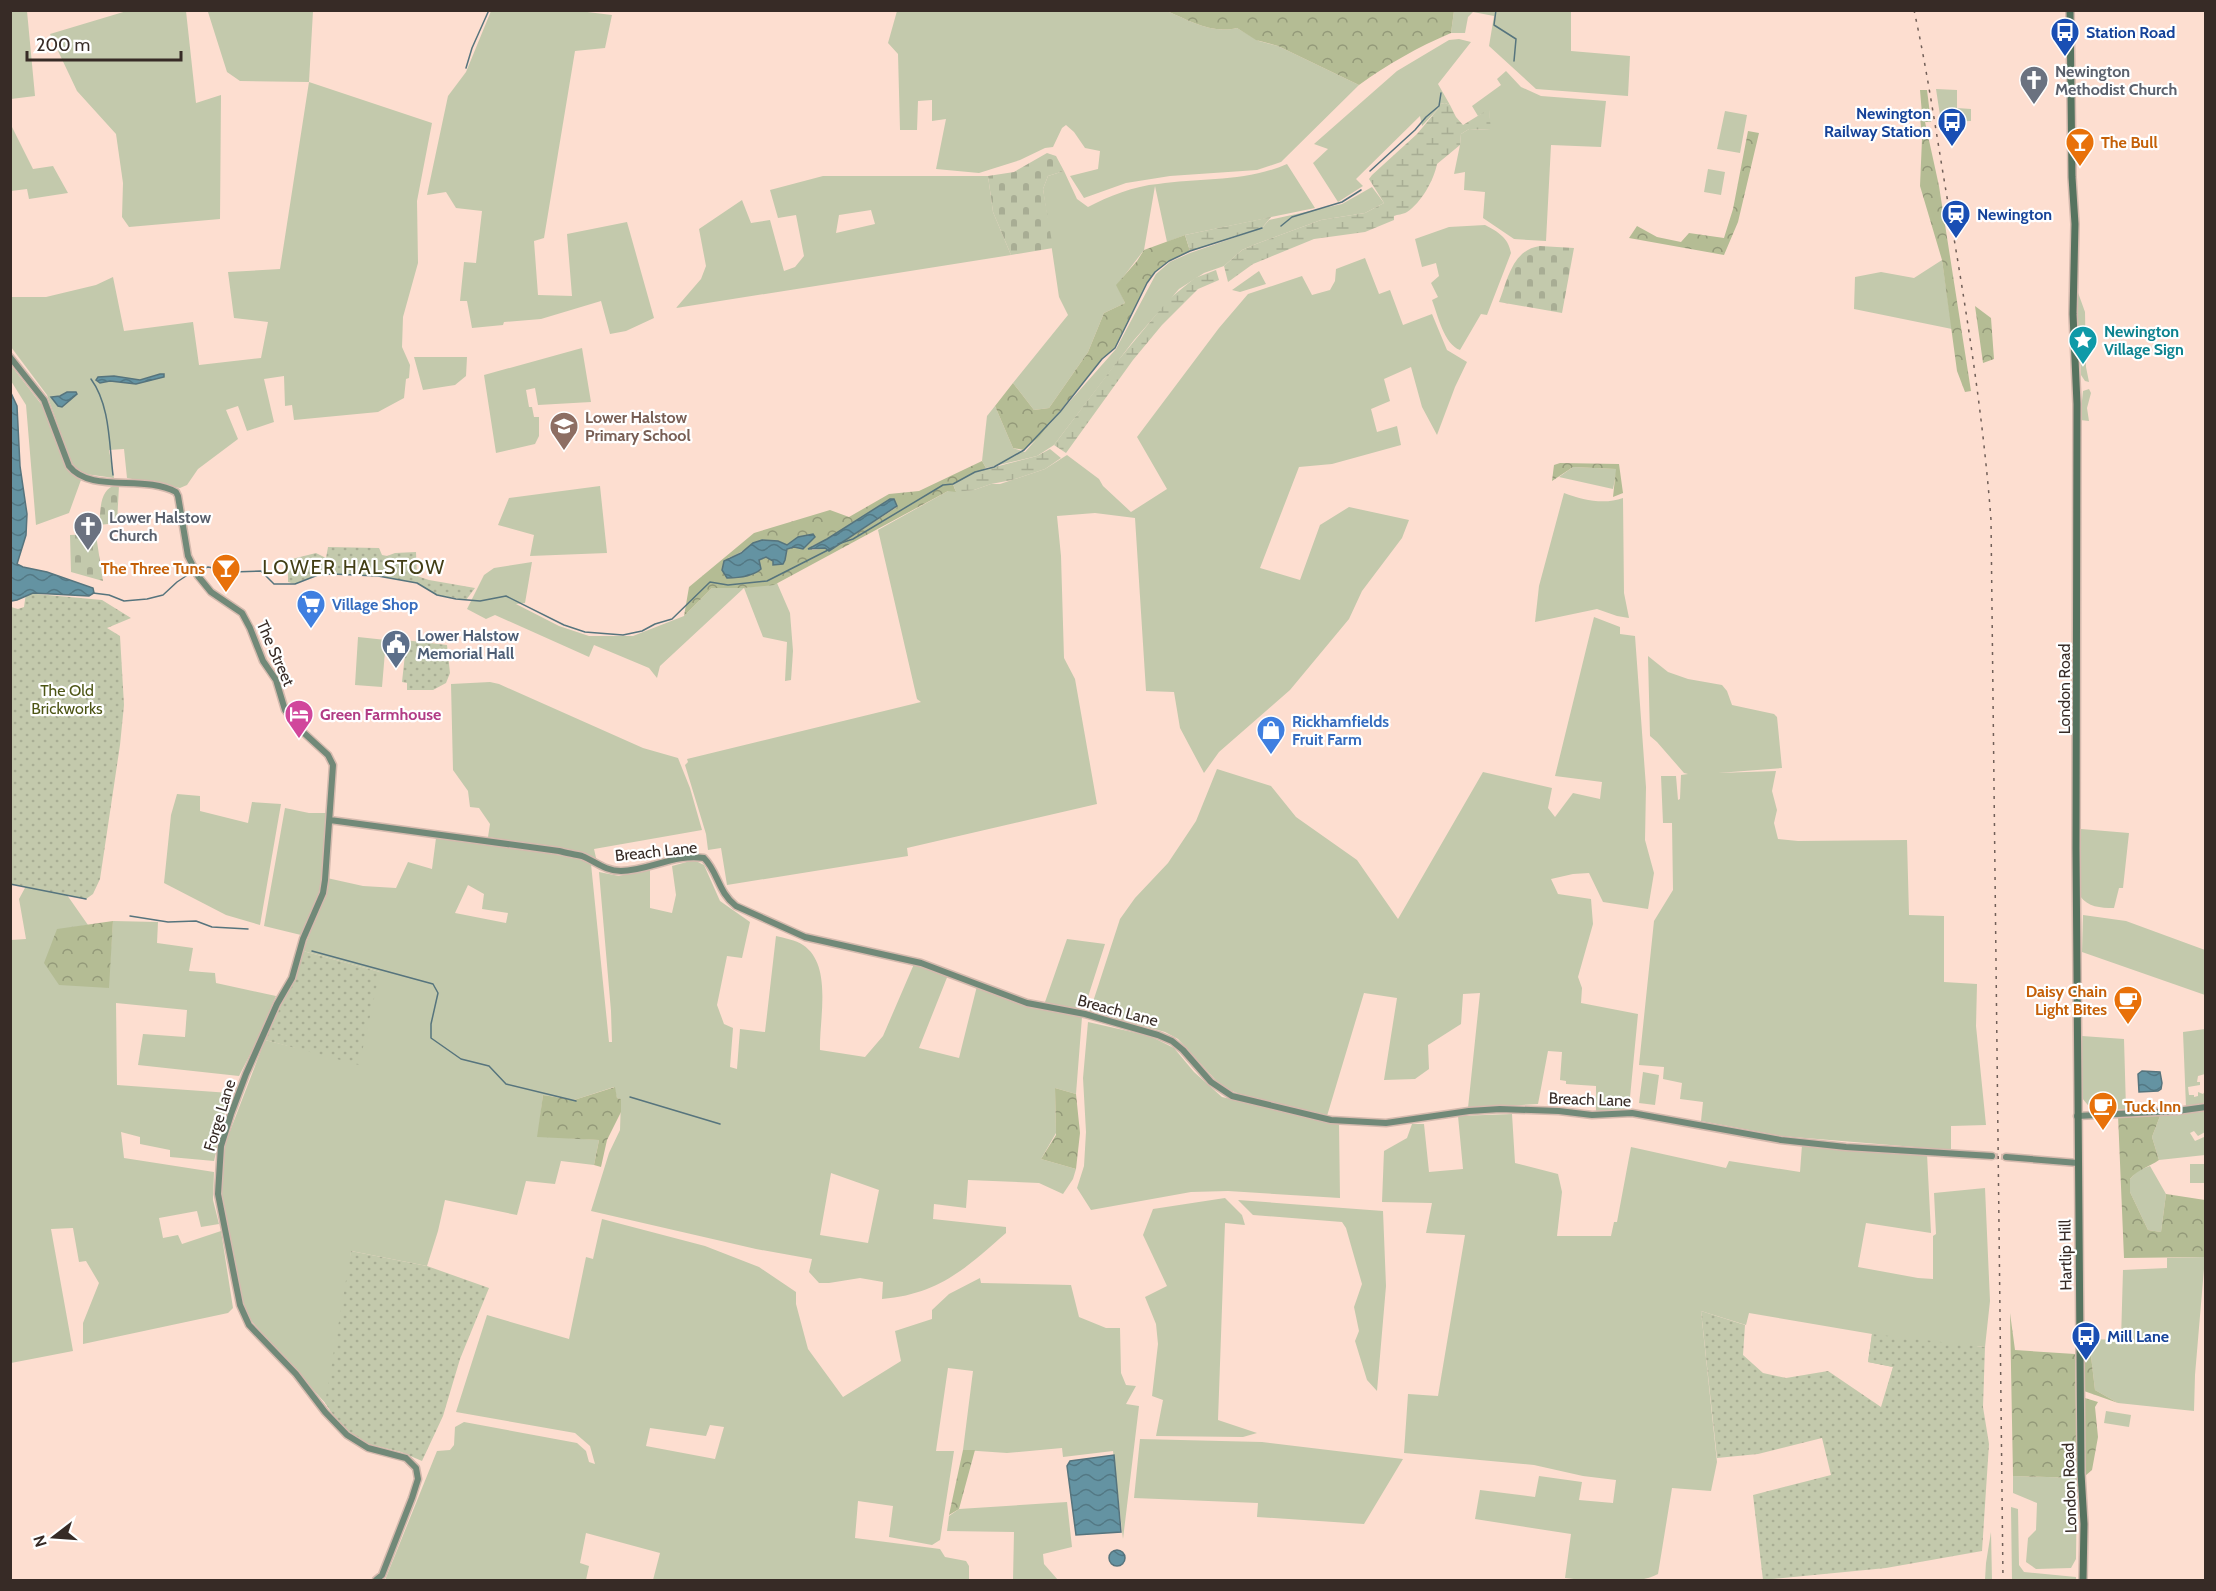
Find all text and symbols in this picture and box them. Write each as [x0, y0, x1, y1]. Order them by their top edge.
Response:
bus stop icon: Station Road [2049, 16, 2081, 58]
place label: Station Road [2086, 23, 2175, 42]
scale bar [27, 24, 182, 62]
text: 200 m [36, 34, 90, 56]
place label: Newington Methodist Church [2055, 62, 2177, 99]
church icon: Newington Methodist Church [2018, 64, 2050, 106]
place label: Newington Railway Station [1824, 104, 1931, 141]
bus stop icon: Newington Railway Station [1936, 106, 1968, 148]
bar icon: The Bull [2064, 126, 2096, 168]
place label: The Bull [2101, 133, 2158, 152]
station icon: Newington [1940, 198, 1972, 240]
place label: Newington [1977, 205, 2052, 224]
place label: Newington Village Sign [2104, 322, 2184, 359]
place icon: Newington Village Sign [2067, 324, 2099, 366]
place label: Lower Halstow Primary School [585, 408, 691, 445]
school or university icon: Lower Halstow Primary School [548, 410, 580, 452]
place label: Lower Halstow Church [109, 508, 212, 545]
church icon: Lower Halstow Church [72, 510, 104, 552]
bar icon: The Three Tuns [210, 552, 242, 594]
district label: LOWER HALSTOW [262, 555, 446, 579]
place label: The Three Tuns [101, 559, 205, 578]
supermarket icon: Village Shop [295, 588, 327, 630]
place label: Village Shop [332, 595, 418, 614]
street label: The Street [253, 617, 299, 690]
place label: Lower Halstow Memorial Hall [417, 626, 520, 663]
public building icon: Lower Halstow Memorial Hall [380, 628, 412, 670]
street label: London Road [2055, 644, 2074, 734]
park label: The Old Brickworks [31, 681, 103, 718]
hotel icon: Green Farmhouse [283, 698, 315, 740]
place label: Green Farmhouse [320, 705, 441, 724]
place label: Rickhamfields Fruit Farm [1292, 712, 1389, 749]
shop icon: Rickhamfields Fruit Farm [1255, 714, 1287, 756]
street label: Breach Lane [614, 838, 698, 865]
place label: Daisy Chain Light Bites [2026, 982, 2107, 1019]
cafe icon: Daisy Chain Light Bites [2112, 984, 2144, 1026]
street label: Breach Lane [1076, 991, 1160, 1030]
street label: Forge Lane [200, 1077, 239, 1153]
street label: Breach Lane [1548, 1089, 1632, 1110]
cafe icon: Tuck Inn [2087, 1090, 2119, 1132]
place label: Tuck Inn [2124, 1097, 2181, 1116]
street label: Hartlip Hill [2055, 1219, 2076, 1291]
bus stop icon: Mill Lane [2070, 1320, 2102, 1362]
place label: Mill Lane [2107, 1327, 2169, 1346]
street label: London Road [2058, 1442, 2081, 1534]
north arrow [24, 1507, 84, 1567]
text: N [29, 1533, 51, 1549]

